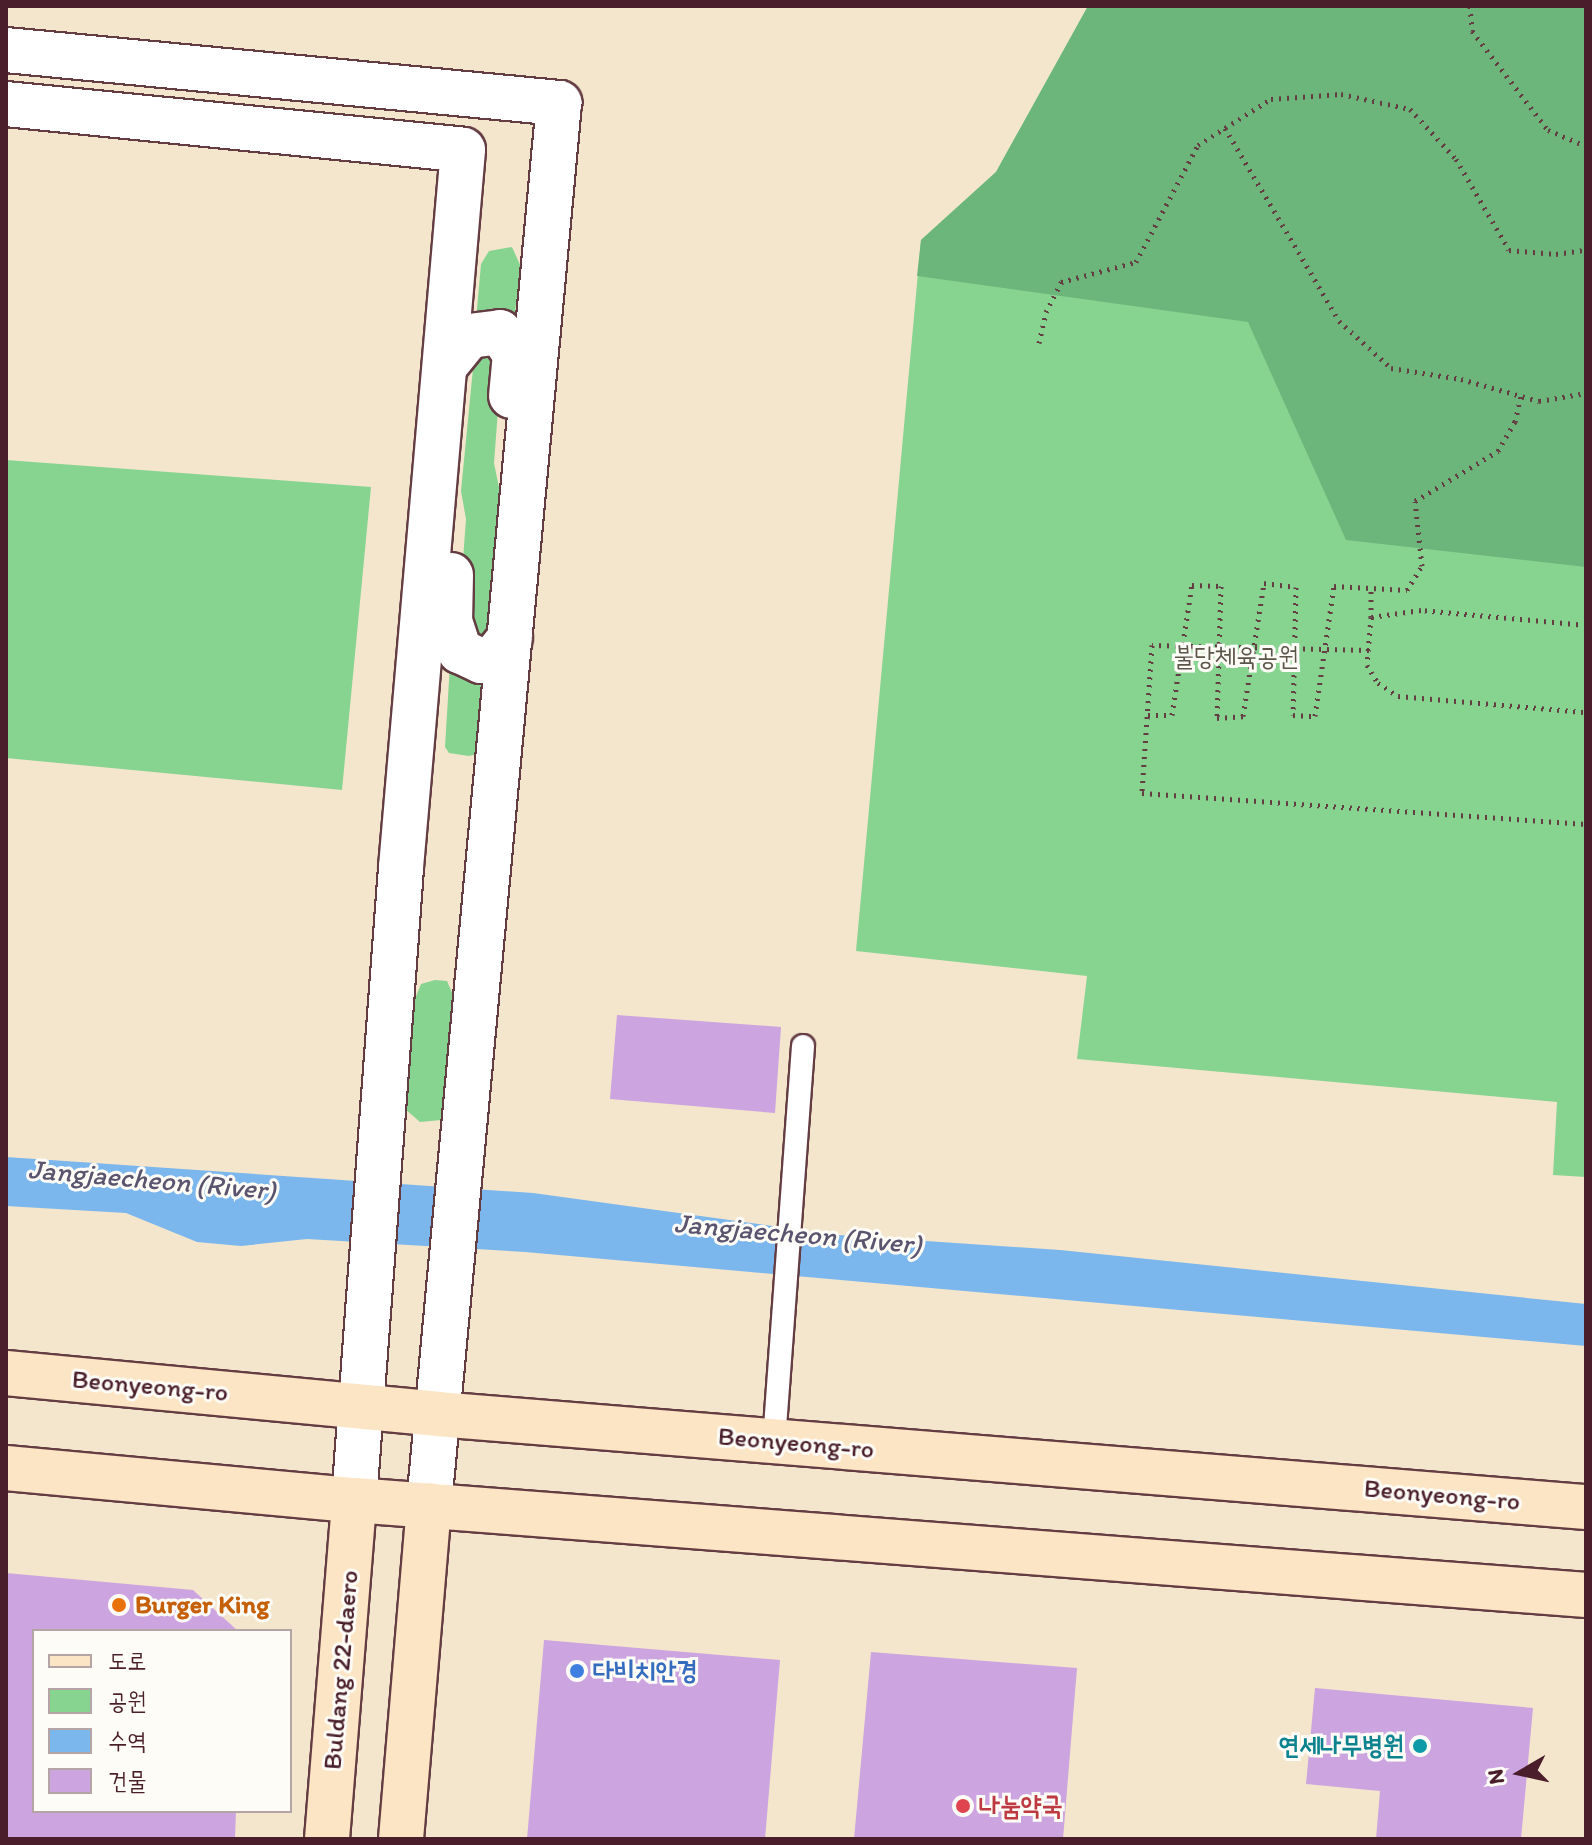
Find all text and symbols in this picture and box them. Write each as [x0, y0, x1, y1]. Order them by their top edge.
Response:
park label: 불당체육공원 [1173, 641, 1299, 673]
water label: Jangjaecheon (River) [27, 1151, 277, 1207]
water label: Jangjaecheon (River) [673, 1205, 923, 1261]
street label: Beonyeong-ro [71, 1364, 229, 1408]
street label: Beonyeong-ro [717, 1421, 875, 1465]
street label: Beonyeong-ro [1363, 1473, 1521, 1517]
street label: Buldang 22-daero [317, 1569, 365, 1771]
place label: Burger King [135, 1589, 269, 1621]
marker: Burger King [110, 1596, 128, 1614]
legend [32, 1629, 292, 1813]
text: 도로 [108, 1646, 147, 1675]
place label: 다비치안경 [593, 1655, 698, 1687]
marker: 다비치안경 [568, 1662, 586, 1680]
text: 공원 [108, 1686, 147, 1715]
text: 수역 [108, 1726, 147, 1755]
place label: 연세나무병원 [1278, 1730, 1404, 1762]
north arrow [1480, 1733, 1560, 1813]
marker: 연세나무병원 [1411, 1737, 1429, 1755]
text: 건물 [108, 1766, 147, 1795]
text: N [1481, 1767, 1510, 1786]
place label: 나눔약국 [979, 1790, 1063, 1822]
marker: 나눔약국 [954, 1797, 972, 1815]

